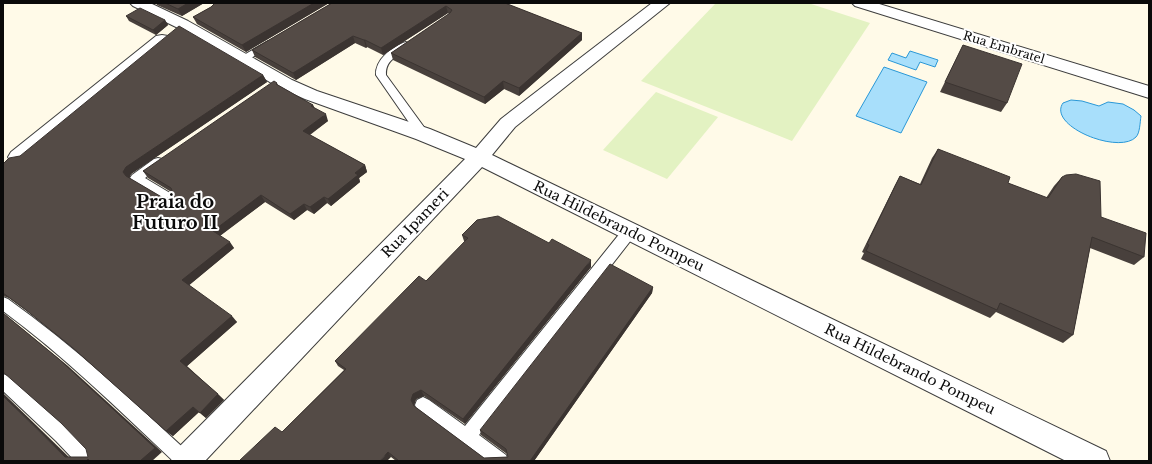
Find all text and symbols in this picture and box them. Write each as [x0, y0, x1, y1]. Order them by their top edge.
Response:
street label: Rua Embratel [961, 27, 1047, 67]
street label: Rua Hildebrando Pompeu [531, 177, 708, 276]
street label: Rua Ipameri [377, 184, 453, 261]
district label: Praia do Futuro II [132, 191, 218, 234]
street label: Rua Hildebrando Pompeu [822, 320, 999, 419]

